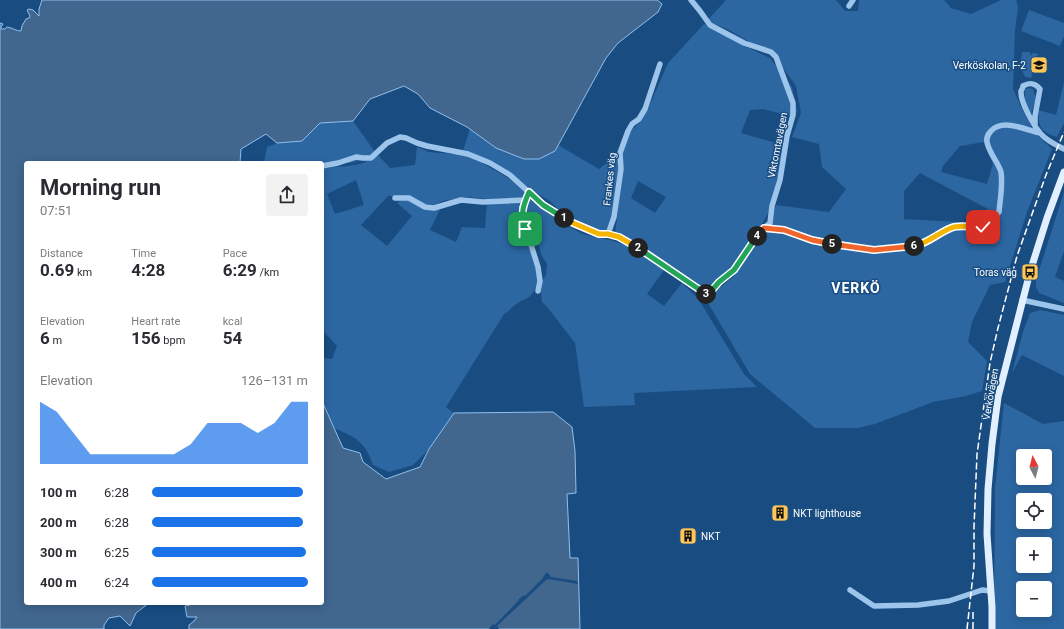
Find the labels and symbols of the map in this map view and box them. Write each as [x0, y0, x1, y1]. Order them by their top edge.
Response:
school or university icon: Verköskolan, F-2 [1029, 55, 1049, 75]
place label: Verköskolan, F-2 [953, 60, 1026, 71]
street label: Viktomtavägen [766, 111, 789, 179]
street label: Frankes väg [601, 152, 618, 206]
pin: 1 [554, 208, 574, 228]
pin [966, 210, 1000, 244]
pin [508, 212, 542, 246]
pin: 4 [747, 226, 767, 246]
pin: 5 [822, 234, 842, 254]
pin: 6 [904, 236, 924, 256]
pin: 2 [628, 238, 648, 258]
bus stop icon: Toras väg [1020, 262, 1040, 282]
place label: Toras väg [974, 267, 1017, 278]
district label: VERKÖ [831, 280, 881, 296]
pin: 3 [696, 284, 716, 304]
street label: Verkövägen [981, 367, 1000, 421]
north arrow [1016, 449, 1052, 485]
building icon: NKT lighthouse [770, 503, 790, 523]
place label: NKT lighthouse [793, 508, 861, 519]
building icon: NKT [678, 526, 698, 546]
place label: NKT [701, 531, 720, 542]

